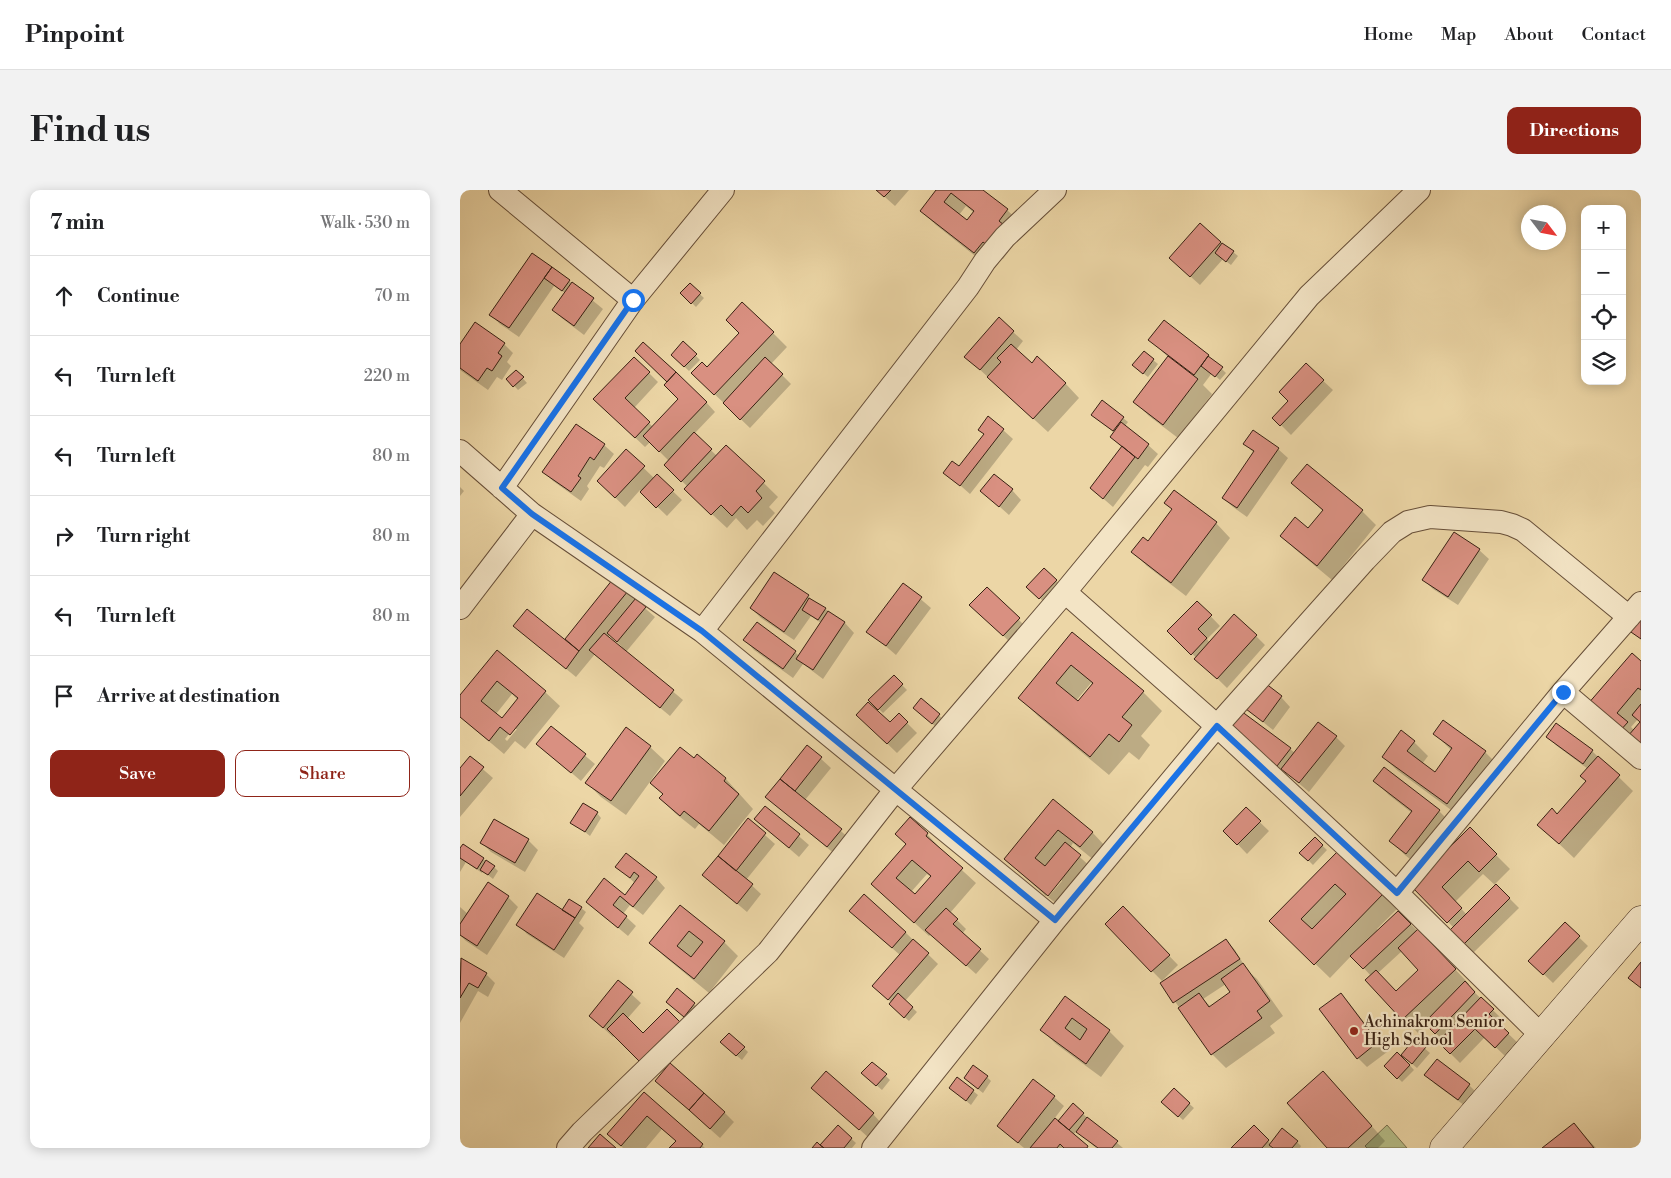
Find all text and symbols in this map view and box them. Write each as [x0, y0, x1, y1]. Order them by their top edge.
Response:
text: Pinpoint [25, 20, 124, 50]
text: Home [1364, 23, 1413, 46]
text: Map [1441, 23, 1477, 46]
text: About [1505, 23, 1554, 46]
text: Contact [1582, 23, 1646, 46]
button: Directions [1507, 107, 1641, 154]
text: Find us [30, 109, 150, 152]
north arrow [1521, 205, 1566, 250]
map controls [1581, 205, 1626, 385]
button: + [1581, 205, 1626, 250]
text: 7 min [50, 210, 104, 236]
text: Walk · 530 m [321, 213, 410, 233]
button: − [1581, 250, 1626, 295]
icon: ahead [50, 282, 78, 310]
text: Continue [97, 284, 180, 308]
text: 70 m [374, 286, 410, 306]
route start [622, 289, 645, 312]
button: locate [1581, 295, 1626, 340]
button: layers [1581, 340, 1626, 385]
icon: left [50, 362, 78, 390]
text: Turn left [97, 364, 176, 388]
text: 220 m [364, 366, 410, 386]
icon: left [50, 442, 78, 470]
text: Turn left [97, 444, 176, 468]
text: 80 m [372, 446, 410, 466]
icon: right [50, 522, 78, 550]
text: Turn right [97, 524, 190, 548]
text: 80 m [372, 526, 410, 546]
icon: left [50, 602, 78, 630]
text: Turn left [97, 604, 176, 628]
text: 80 m [372, 606, 410, 626]
route end [1552, 681, 1575, 704]
icon: arrive [50, 682, 78, 710]
text: Arrive at destination [97, 684, 280, 708]
button: Save [50, 750, 225, 797]
button: Share [235, 750, 410, 797]
place label: Achinakrom Senior High School [1363, 1012, 1504, 1050]
marker: Achinakrom Senior High School [1348, 1025, 1360, 1037]

